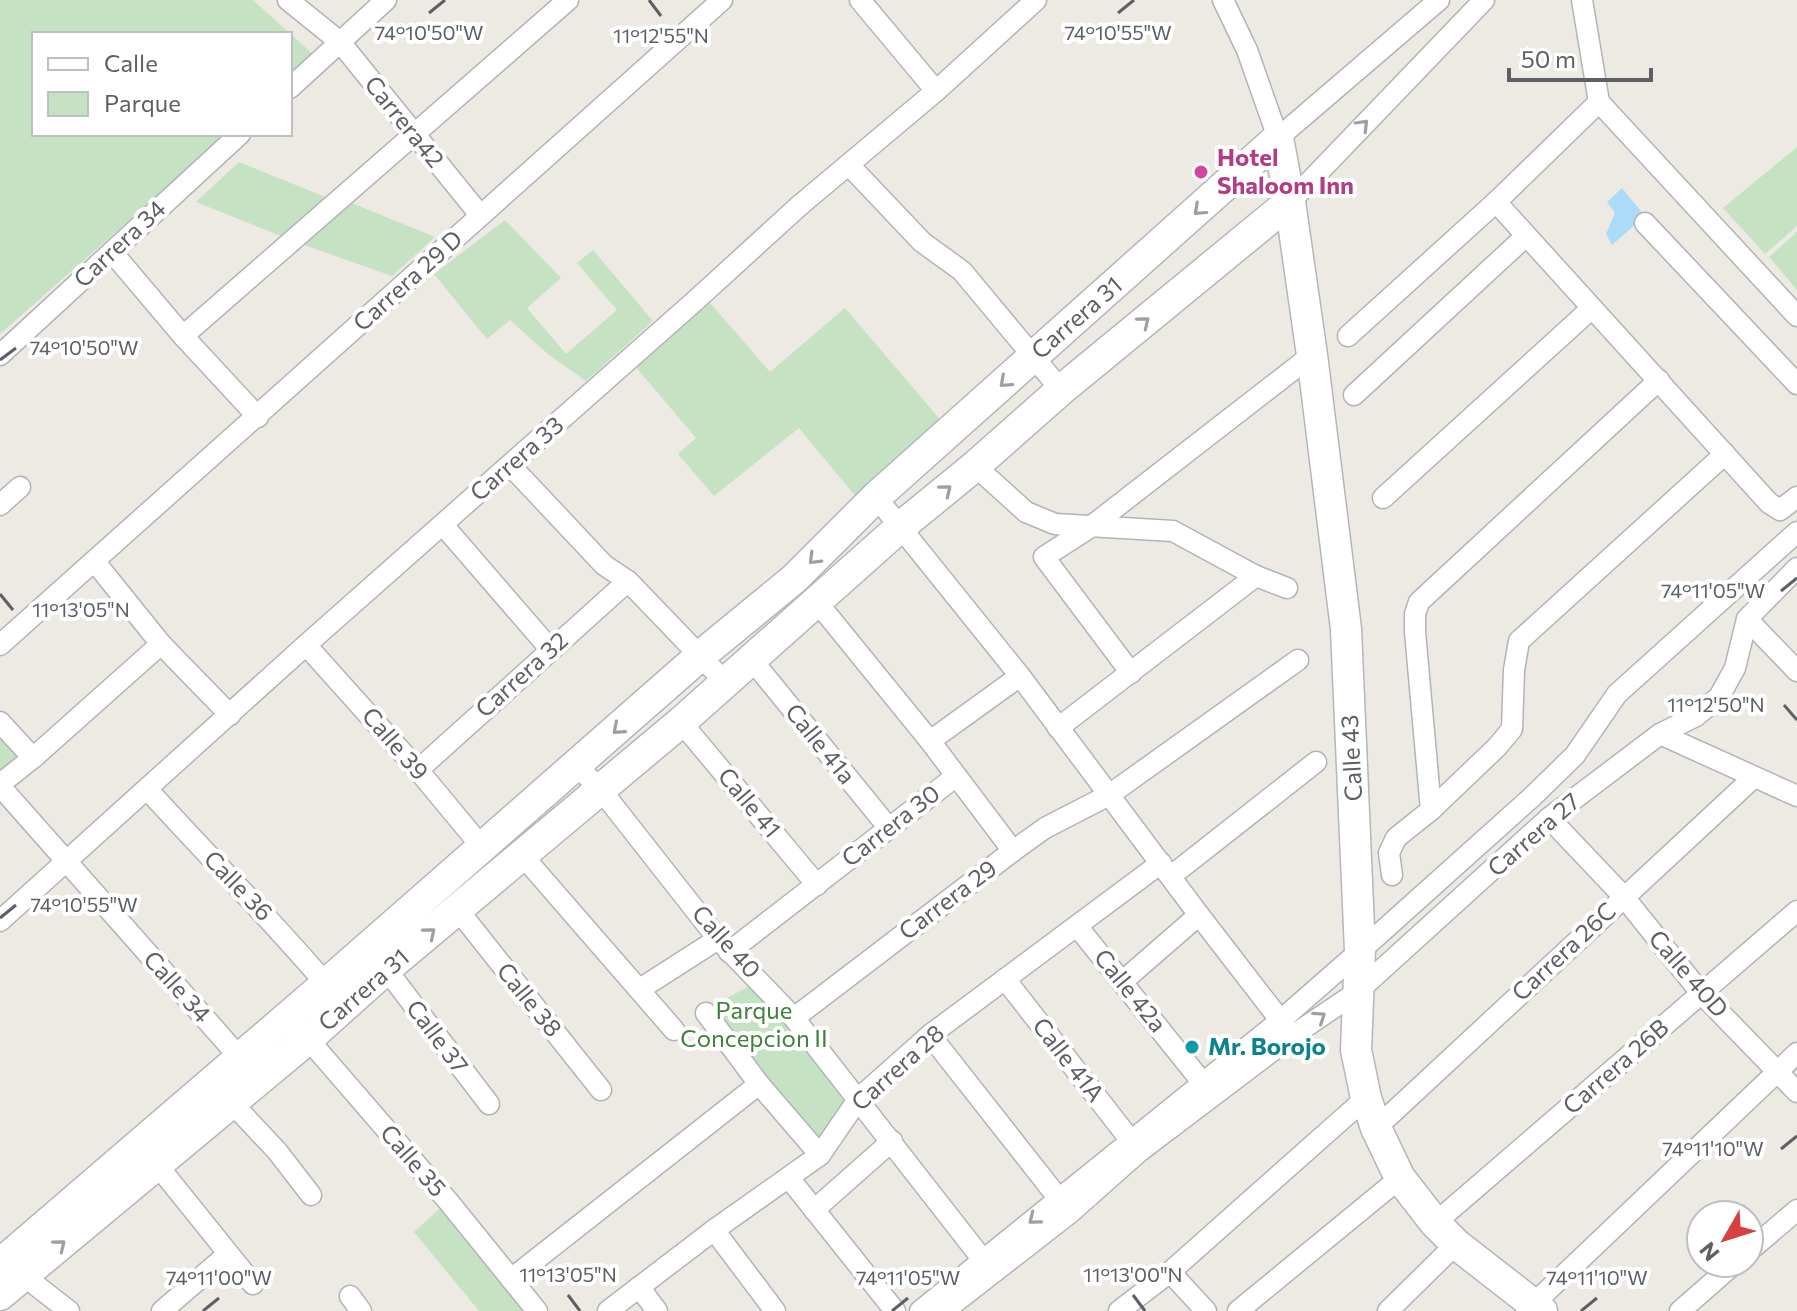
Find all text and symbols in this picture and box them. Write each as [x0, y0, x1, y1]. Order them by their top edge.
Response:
text: 74°10'50"W [375, 20, 483, 44]
text: 74°10'55"W [1064, 20, 1172, 44]
text: 11°12'55"N [613, 23, 709, 47]
legend [32, 32, 292, 136]
scale bar [1509, 32, 1651, 82]
text: 50 m [1521, 44, 1576, 73]
text: Calle [104, 48, 158, 77]
street label: Carrera42 [359, 69, 451, 173]
text: Parque [104, 88, 181, 117]
one-way arrow [1354, 120, 1368, 135]
place label: Hotel Shaloom Inn [1217, 142, 1354, 199]
marker: Hotel Shaloom Inn [1192, 163, 1210, 181]
street label: Carrera 34 [67, 193, 171, 293]
one-way arrow [1194, 200, 1209, 214]
street label: Carrera 29 D [346, 223, 468, 336]
street label: Carrera 31 [1025, 270, 1127, 364]
one-way arrow [1135, 317, 1149, 332]
text: 74°10'50"W [30, 335, 138, 359]
one-way arrow [999, 372, 1014, 387]
street label: Carrera 33 [463, 409, 569, 506]
one-way arrow [936, 485, 951, 500]
one-way arrow [809, 550, 823, 564]
text: 74°11'05"W [1661, 578, 1765, 602]
text: 11°13'05"N [32, 597, 130, 621]
street label: Carrera 32 [469, 625, 573, 723]
text: 11°12'50"N [1667, 692, 1765, 716]
street label: Calle 41a [780, 697, 862, 789]
street label: Calle 39 [357, 701, 436, 785]
street label: Calle 43 [1334, 714, 1367, 802]
one-way arrow [612, 719, 627, 734]
street label: Calle 41 [713, 761, 788, 843]
street label: Carrera 30 [835, 778, 945, 872]
street label: Carrera 27 [1481, 786, 1585, 882]
street label: Calle 36 [199, 844, 280, 926]
street label: Carrera 29 [893, 853, 1002, 945]
text: 74°10'55"W [30, 892, 138, 916]
street label: Carrera 26C [1505, 896, 1621, 1006]
street label: Calle 40 [687, 898, 768, 984]
street label: Calle 40D [1643, 923, 1735, 1023]
one-way arrow [421, 928, 435, 943]
street label: Carrera 31 [312, 942, 414, 1036]
street label: Calle 42a [1089, 943, 1173, 1037]
street label: Calle 34 [138, 944, 218, 1028]
street label: Calle 38 [492, 956, 569, 1042]
street label: Calle 37 [401, 994, 475, 1079]
park label: Parque Concepcion II [680, 995, 828, 1052]
street label: Calle 41A [1027, 1011, 1111, 1107]
one-way arrow [1312, 1012, 1326, 1027]
street label: Carrera 26B [1556, 1012, 1674, 1120]
street label: Carrera 28 [845, 1018, 949, 1116]
place label: Mr. Borojo [1208, 1031, 1326, 1060]
marker: Mr. Borojo [1183, 1038, 1201, 1056]
street label: Calle 35 [375, 1118, 453, 1202]
text: 74°11'10"W [1662, 1136, 1764, 1160]
north arrow [1685, 1199, 1765, 1279]
one-way arrow [1028, 1210, 1043, 1224]
text: N [1693, 1237, 1725, 1267]
one-way arrow [51, 1241, 66, 1255]
text: 11°13'05"N [519, 1262, 617, 1286]
text: 11°13'00"N [1083, 1262, 1183, 1286]
text: 74°11'00"W [166, 1265, 272, 1289]
text: 74°11'05"W [856, 1265, 960, 1289]
text: 74°11'10"W [1546, 1265, 1648, 1289]

